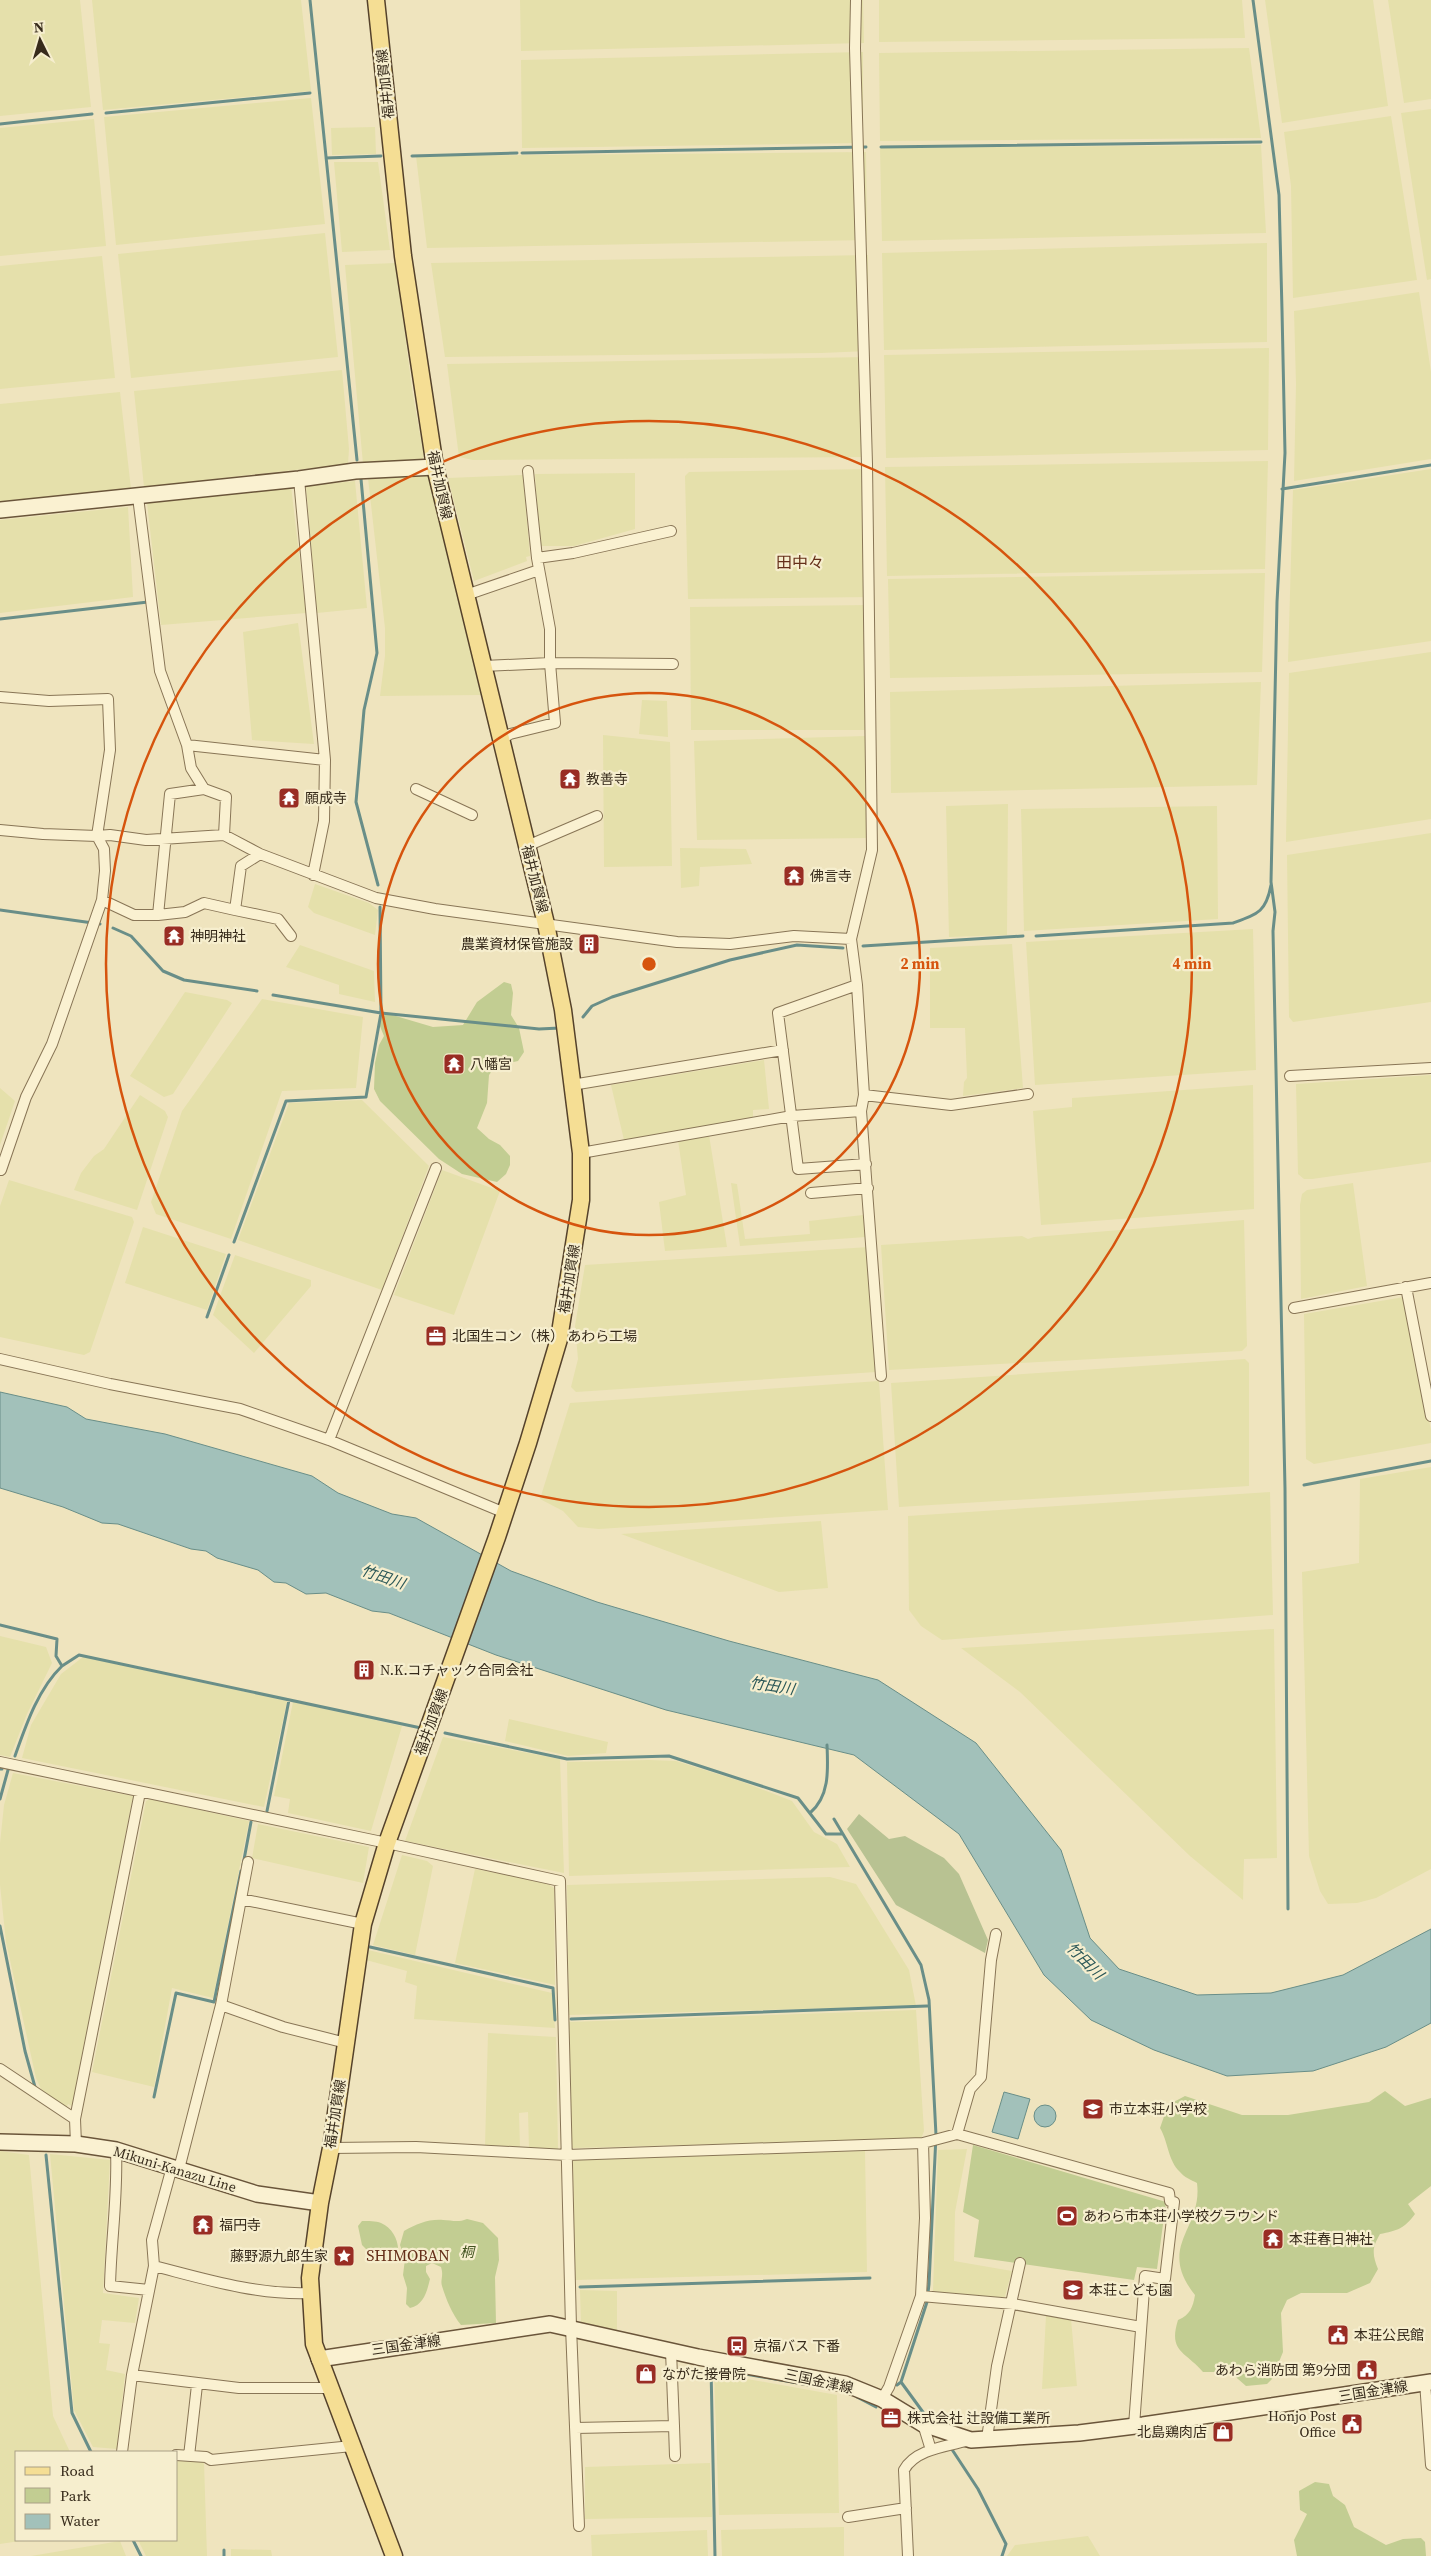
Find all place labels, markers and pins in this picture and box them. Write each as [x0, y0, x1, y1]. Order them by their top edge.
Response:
temple icon: 教善寺 [558, 767, 582, 791]
place label: 教善寺 [586, 769, 628, 789]
temple icon: 願成寺 [277, 786, 301, 810]
place label: 願成寺 [305, 788, 347, 808]
temple icon: 佛言寺 [782, 864, 806, 888]
place label: 佛言寺 [810, 866, 852, 886]
temple icon: 神明神社 [162, 924, 186, 948]
place label: 神明神社 [190, 926, 246, 946]
building icon: 農業資材保管施設 [577, 932, 601, 956]
place label: 農業資材保管施設 [461, 934, 573, 954]
centre of rings [640, 955, 658, 973]
temple icon: 八幡宮 [442, 1052, 466, 1076]
place label: 八幡宮 [470, 1054, 512, 1074]
office icon: 北国生コン（株） あわら工場 [424, 1324, 448, 1348]
place label: 北国生コン（株） あわら工場 [452, 1326, 637, 1346]
building icon: N.K.コチャック合同会社 [352, 1658, 376, 1682]
place label: N.K.コチャック合同会社 [380, 1660, 533, 1680]
school or university icon: 市立本荘小学校 [1081, 2097, 1105, 2121]
place label: 市立本荘小学校 [1109, 2099, 1207, 2119]
sports icon: あわら市本荘小学校グラウンド [1055, 2204, 1079, 2228]
place label: あわら市本荘小学校グラウンド [1083, 2206, 1279, 2226]
temple icon: 福円寺 [191, 2213, 215, 2237]
place label: 福円寺 [219, 2215, 261, 2235]
temple icon: 本荘春日神社 [1261, 2227, 1285, 2251]
place label: 本荘春日神社 [1289, 2229, 1373, 2249]
place icon: 藤野源九郎生家 [332, 2244, 356, 2268]
place label: 藤野源九郎生家 [230, 2246, 328, 2266]
school or university icon: 本荘こども園 [1061, 2278, 1085, 2302]
place label: 本荘こども園 [1089, 2280, 1173, 2300]
public building icon: 本荘公民館 [1326, 2323, 1350, 2347]
place label: 本荘公民館 [1354, 2325, 1424, 2345]
bus stop icon: 京福バス 下番 [725, 2334, 749, 2358]
place label: 京福バス 下番 [753, 2336, 840, 2356]
public building icon: あわら消防団 第9分団 [1355, 2358, 1379, 2382]
place label: あわら消防団 第9分団 [1215, 2360, 1351, 2380]
shop icon: ながた接骨院 [634, 2362, 658, 2386]
place label: ながた接骨院 [662, 2364, 746, 2384]
office icon: 株式会社 辻設備工業所 [879, 2406, 903, 2430]
place label: Honjo Post Office [1268, 2406, 1336, 2442]
place label: 株式会社 辻設備工業所 [907, 2408, 1050, 2428]
public building icon: Honjo Post Office [1340, 2412, 1364, 2436]
shop icon: 北島鶏肉店 [1211, 2420, 1235, 2444]
place label: 北島鶏肉店 [1137, 2422, 1207, 2442]

